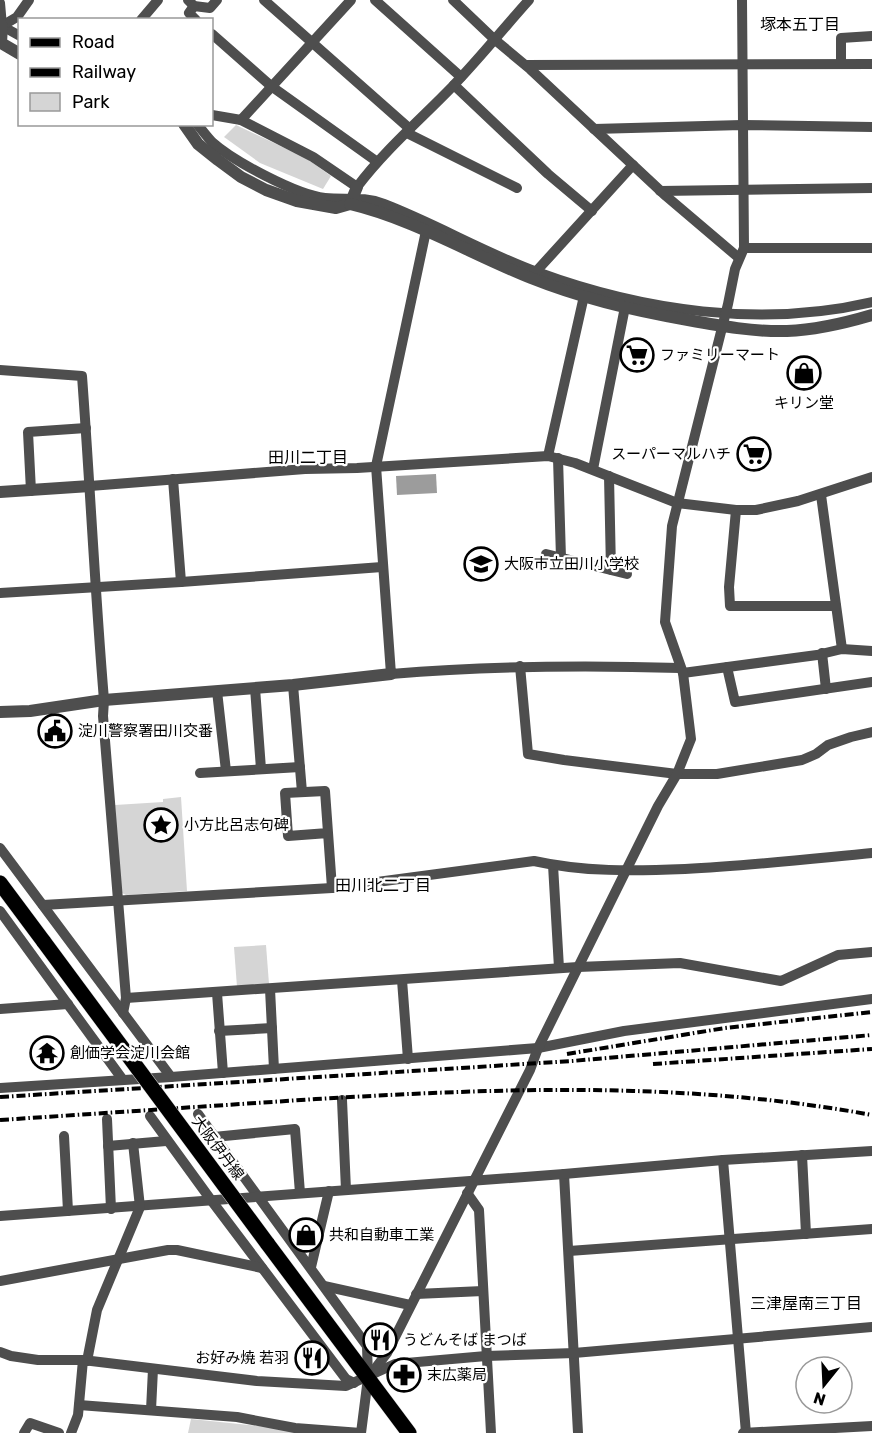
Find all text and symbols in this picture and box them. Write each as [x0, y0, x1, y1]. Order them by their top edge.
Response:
district label: 塚本五丁目 [760, 15, 840, 34]
legend [18, 18, 213, 126]
text: Road [72, 31, 115, 53]
text: Railway [72, 61, 136, 83]
text: Park [72, 91, 110, 113]
supermarket icon: ファミリーマート [619, 337, 655, 373]
place label: ファミリーマート [660, 346, 780, 364]
shop icon: キリン堂 [786, 355, 822, 391]
place label: キリン堂 [774, 394, 834, 412]
supermarket icon: スーパーマルハチ [736, 436, 772, 472]
place label: スーパーマルハチ [611, 445, 731, 463]
district label: 田川二丁目 [268, 448, 348, 467]
school or university icon: 大阪市立田川小学校 [463, 546, 499, 582]
place label: 大阪市立田川小学校 [504, 555, 639, 573]
public building icon: 淀川警察署田川交番 [37, 713, 73, 749]
place label: 淀川警察署田川交番 [78, 722, 213, 740]
place icon: 小方比呂志句碑 [143, 807, 179, 843]
place label: 小方比呂志句碑 [184, 816, 289, 834]
district label: 田川北二丁目 [335, 876, 431, 895]
temple icon: 創価学会淀川会館 [29, 1035, 65, 1071]
place label: 創価学会淀川会館 [70, 1044, 190, 1062]
street label: 大阪伊丹線 [188, 1113, 248, 1183]
shop icon: 共和自動車工業 [288, 1217, 324, 1253]
place label: 共和自動車工業 [329, 1226, 434, 1244]
district label: 三津屋南三丁目 [750, 1294, 862, 1313]
restaurant icon: うどんそば まつば [362, 1322, 398, 1358]
place label: うどんそば まつば [403, 1331, 527, 1349]
restaurant icon: お好み焼 若羽 [294, 1340, 330, 1376]
place label: お好み焼 若羽 [195, 1349, 289, 1367]
north arrow [794, 1355, 854, 1415]
pharmacy icon: 末広薬局 [386, 1357, 422, 1393]
place label: 末広薬局 [427, 1366, 487, 1384]
text: N [811, 1388, 828, 1410]

